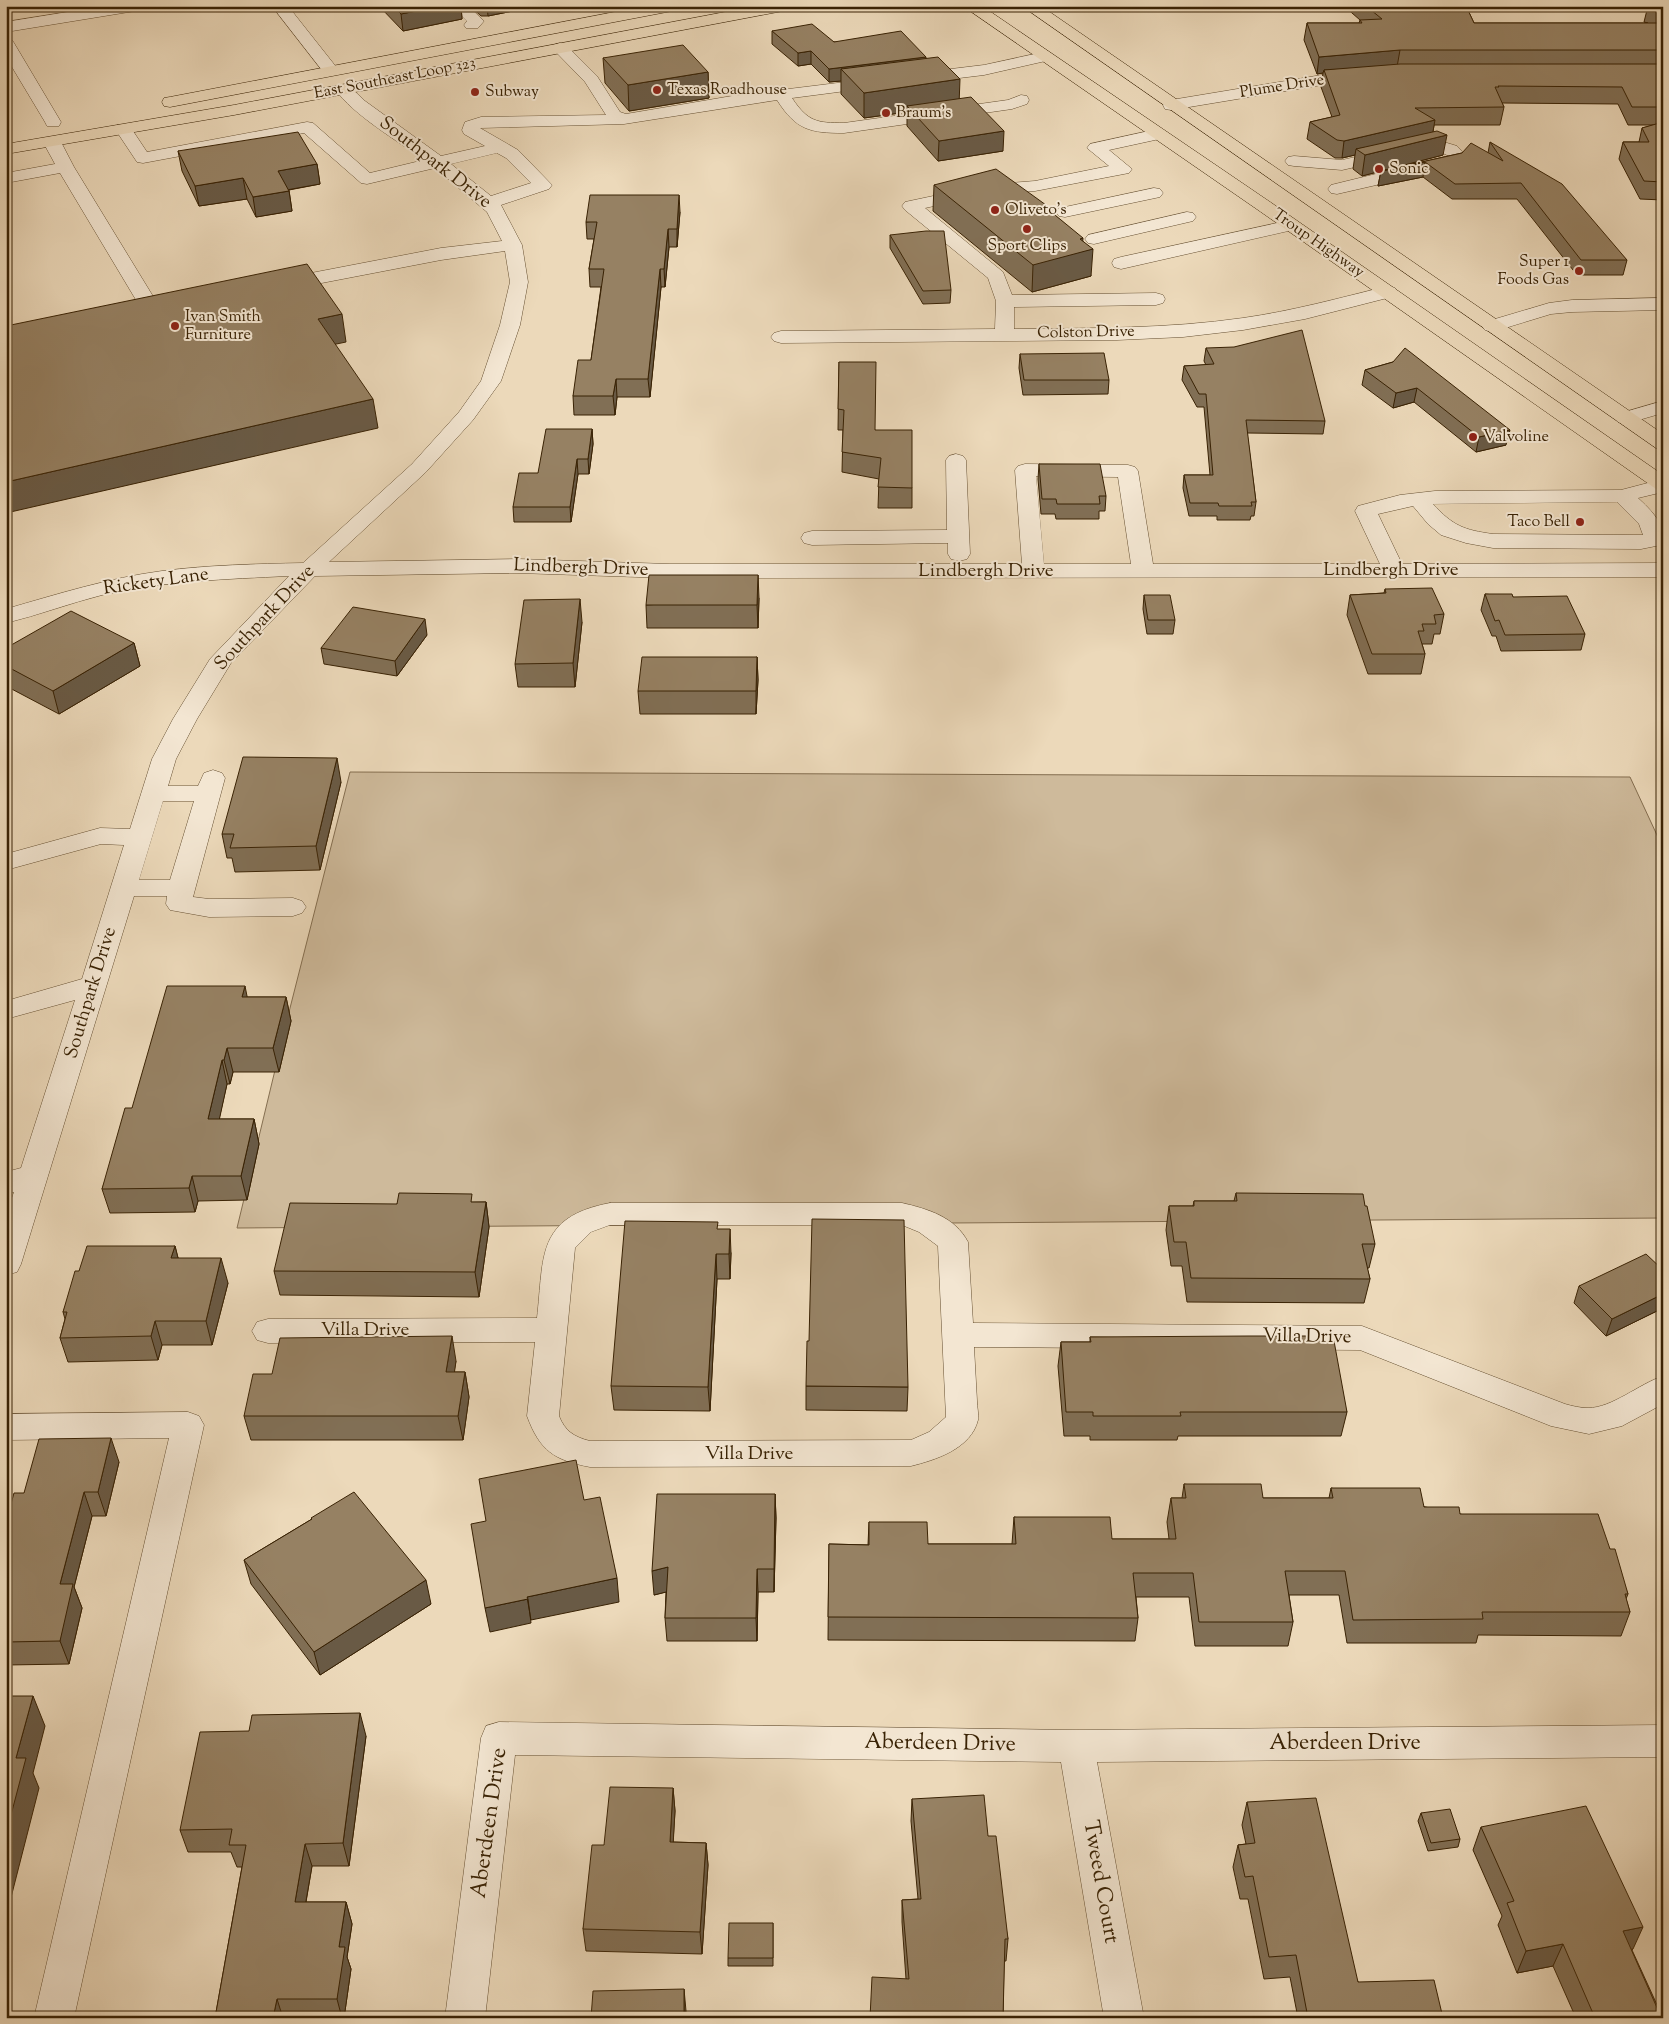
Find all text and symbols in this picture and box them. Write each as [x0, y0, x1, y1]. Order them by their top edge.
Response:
street label: East Southeast Loop 323 [312, 52, 478, 106]
street label: Plume Drive [1238, 69, 1326, 105]
place label: Texas Roadhouse [667, 79, 787, 102]
place label: Subway [485, 81, 539, 104]
marker: Texas Roadhouse [651, 84, 663, 96]
marker: Subway [469, 86, 481, 98]
place label: Braum's [896, 102, 951, 125]
marker: Braum's [880, 107, 892, 119]
street label: Southpark Drive [373, 110, 497, 216]
place label: Sonic [1389, 158, 1428, 181]
marker: Sonic [1373, 163, 1385, 175]
place label: Oliveto's [1005, 199, 1067, 222]
marker: Oliveto's [989, 204, 1001, 216]
street label: Troup Highway [1267, 204, 1369, 284]
marker: Sport Clips [1021, 223, 1033, 235]
place label: Sport Clips [987, 235, 1067, 258]
place label: Super 1 Foods Gas [1497, 251, 1570, 292]
marker: Super 1 Foods Gas [1573, 265, 1585, 277]
place label: Ivan Smith Furniture [185, 306, 262, 347]
marker: Ivan Smith Furniture [169, 320, 181, 332]
street label: Colston Drive [1037, 321, 1135, 345]
place label: Valvoline [1483, 426, 1549, 449]
marker: Valvoline [1467, 431, 1479, 443]
place label: Taco Bell [1507, 511, 1571, 534]
marker: Taco Bell [1574, 516, 1586, 528]
street label: Lindbergh Drive [513, 552, 649, 584]
street label: Lindbergh Drive [1323, 557, 1459, 584]
street label: Lindbergh Drive [918, 558, 1054, 585]
street label: Southpark Drive [209, 559, 321, 677]
street label: Rickety Lane [101, 561, 211, 603]
street label: Southpark Drive [58, 924, 124, 1062]
street label: Villa Drive [321, 1317, 410, 1344]
street label: Villa Drive [1262, 1323, 1352, 1351]
street label: Villa Drive [705, 1441, 794, 1468]
street label: Aberdeen Drive [864, 1727, 1016, 1761]
street label: Aberdeen Drive [1269, 1728, 1421, 1760]
street label: Aberdeen Drive [464, 1746, 516, 1900]
street label: Tweed Court [1073, 1818, 1127, 1947]

